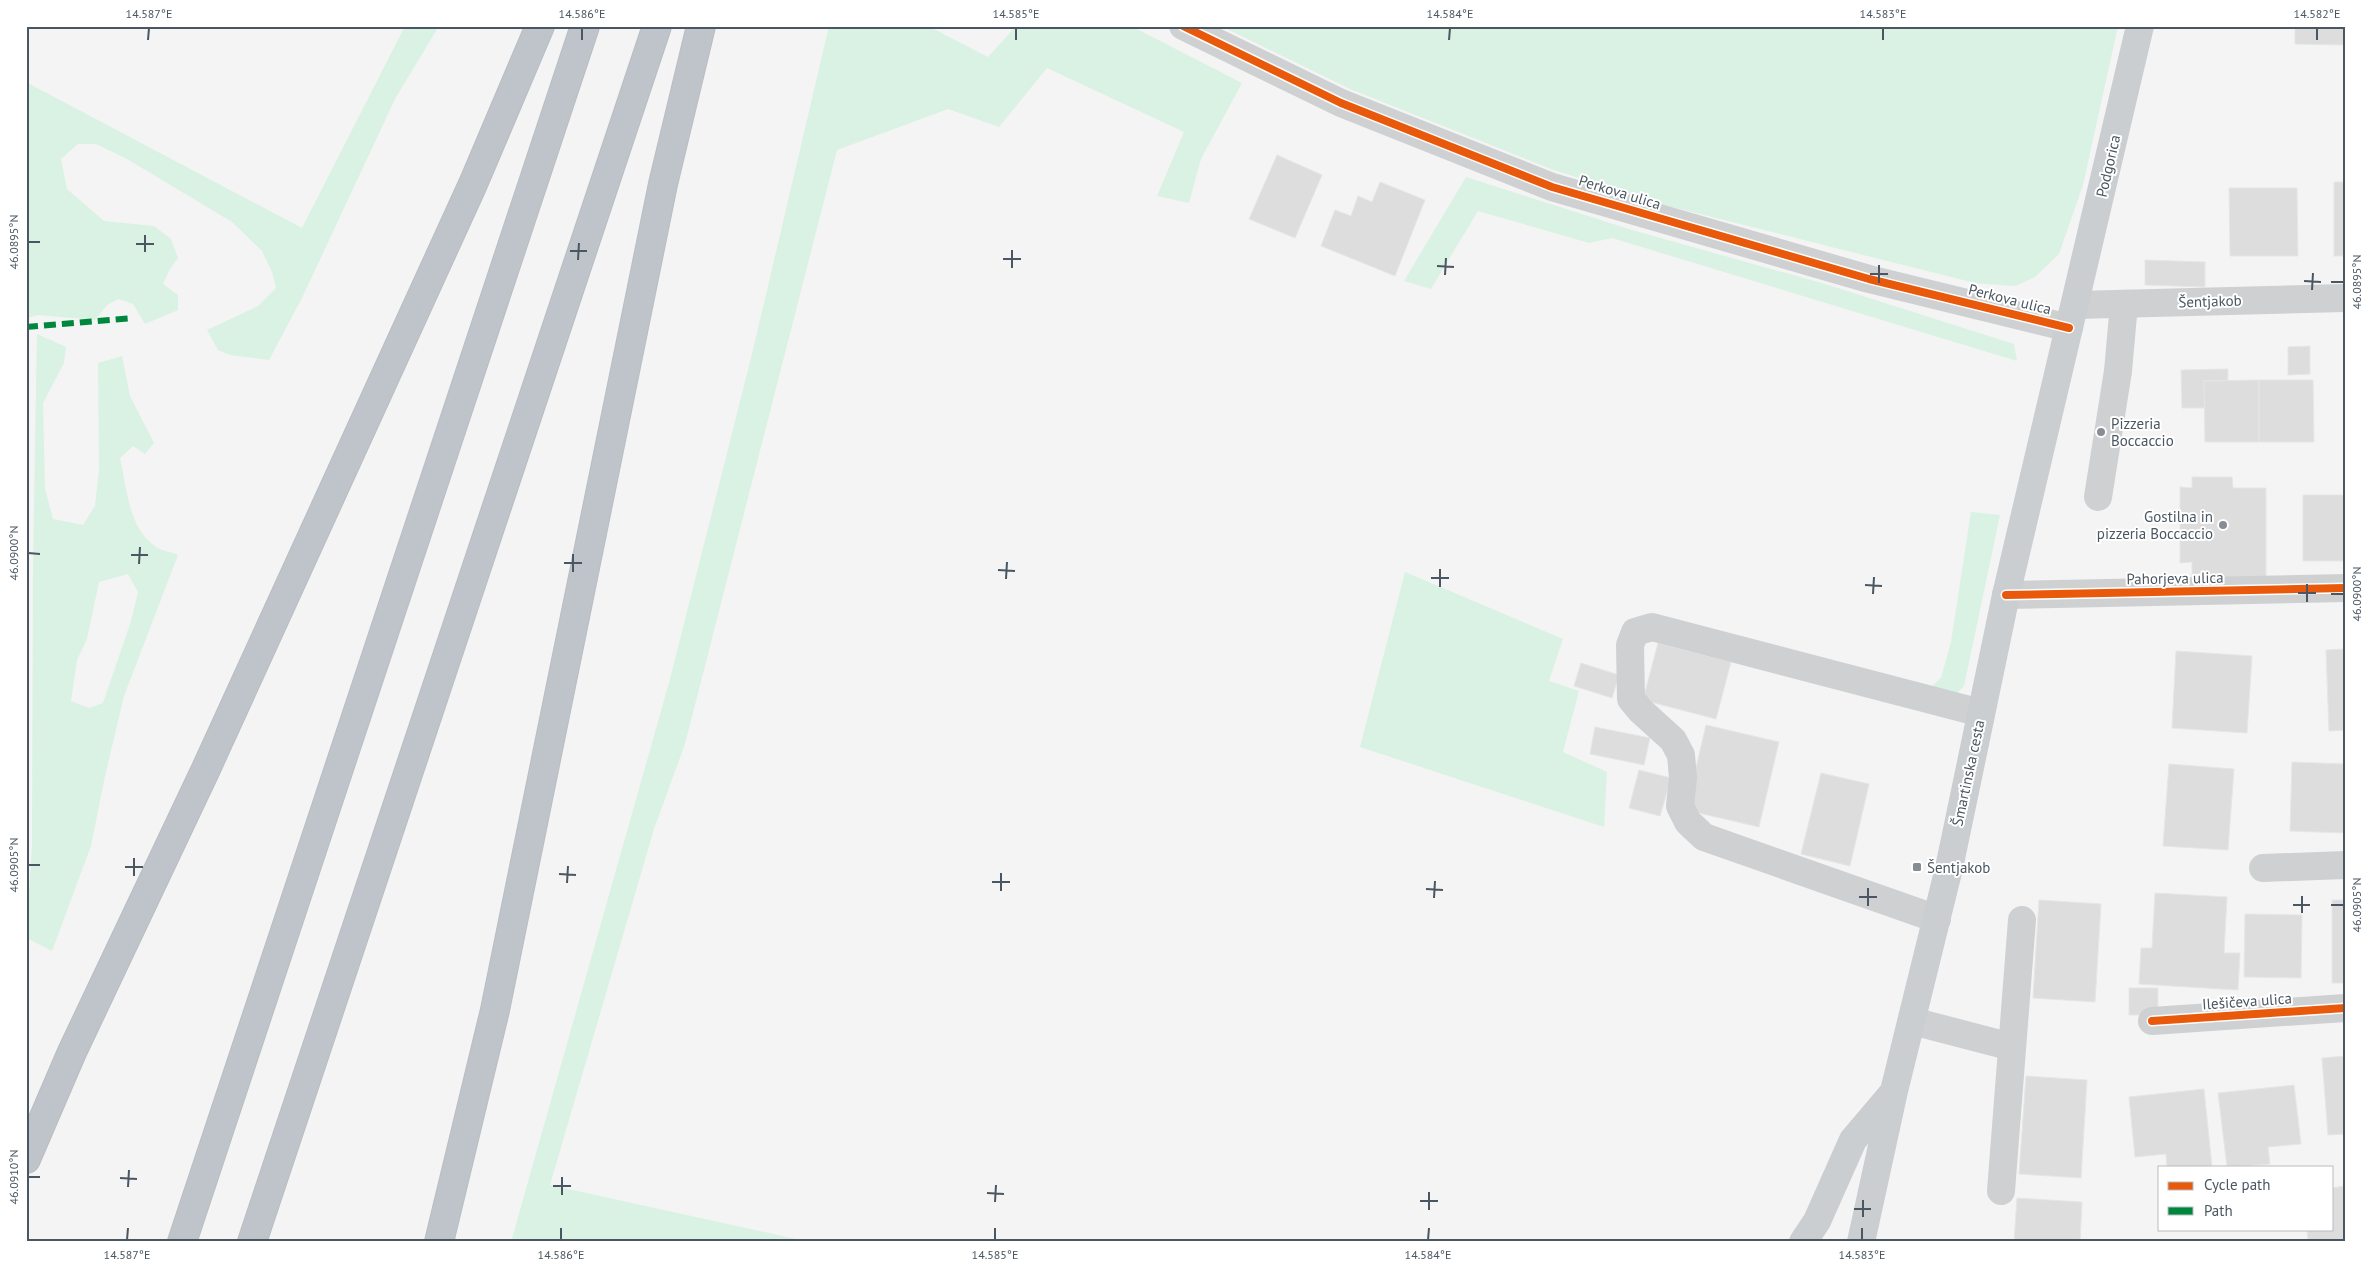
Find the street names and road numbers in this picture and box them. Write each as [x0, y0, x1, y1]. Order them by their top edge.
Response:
street label: Podgorica [2092, 133, 2124, 199]
street label: Perkova ulica [1577, 171, 1663, 213]
street label: Perkova ulica [1967, 280, 2053, 318]
street label: Šentjakob [2178, 290, 2242, 312]
street label: Pahorjeva ulica [2126, 568, 2224, 588]
street label: Šmartinska cesta [1947, 718, 1989, 828]
street label: Ilešičeva ulica [2202, 988, 2292, 1014]

